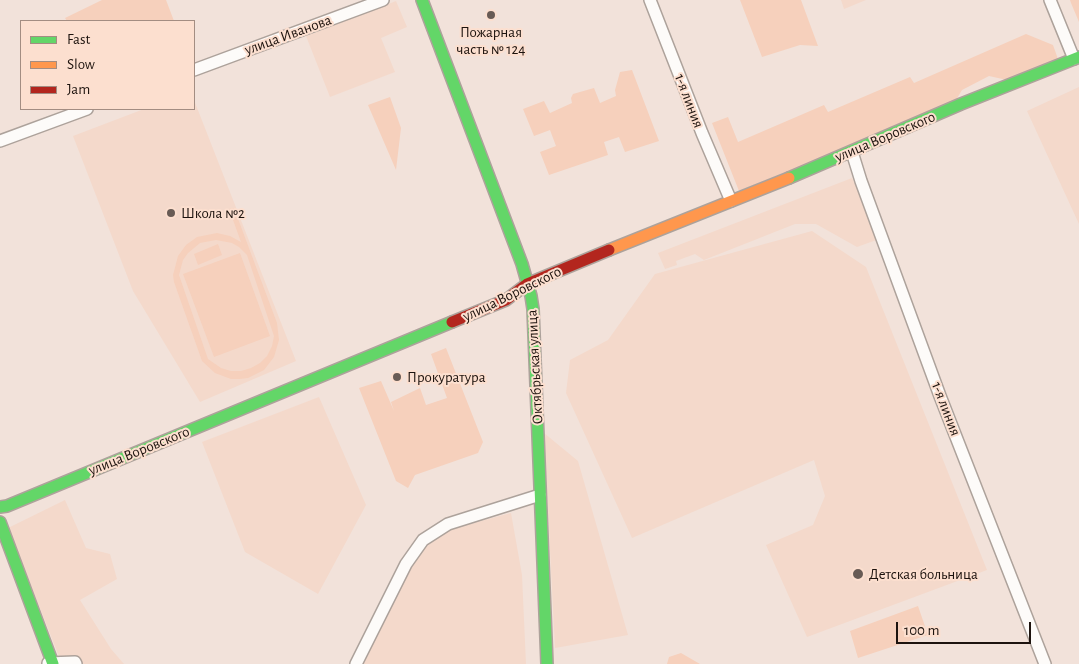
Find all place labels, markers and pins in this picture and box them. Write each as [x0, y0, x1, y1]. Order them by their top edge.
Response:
marker: Пожарная часть № 124 [485, 9, 497, 21]
place label: Пожарная часть № 124 [457, 23, 525, 58]
place label: Школа №2 [181, 204, 245, 222]
marker: Школа №2 [165, 207, 177, 219]
place label: Прокуратура [407, 368, 486, 386]
marker: Прокуратура [391, 371, 403, 383]
place label: Детская больница [869, 565, 978, 583]
marker: Детская больница [851, 567, 865, 581]

